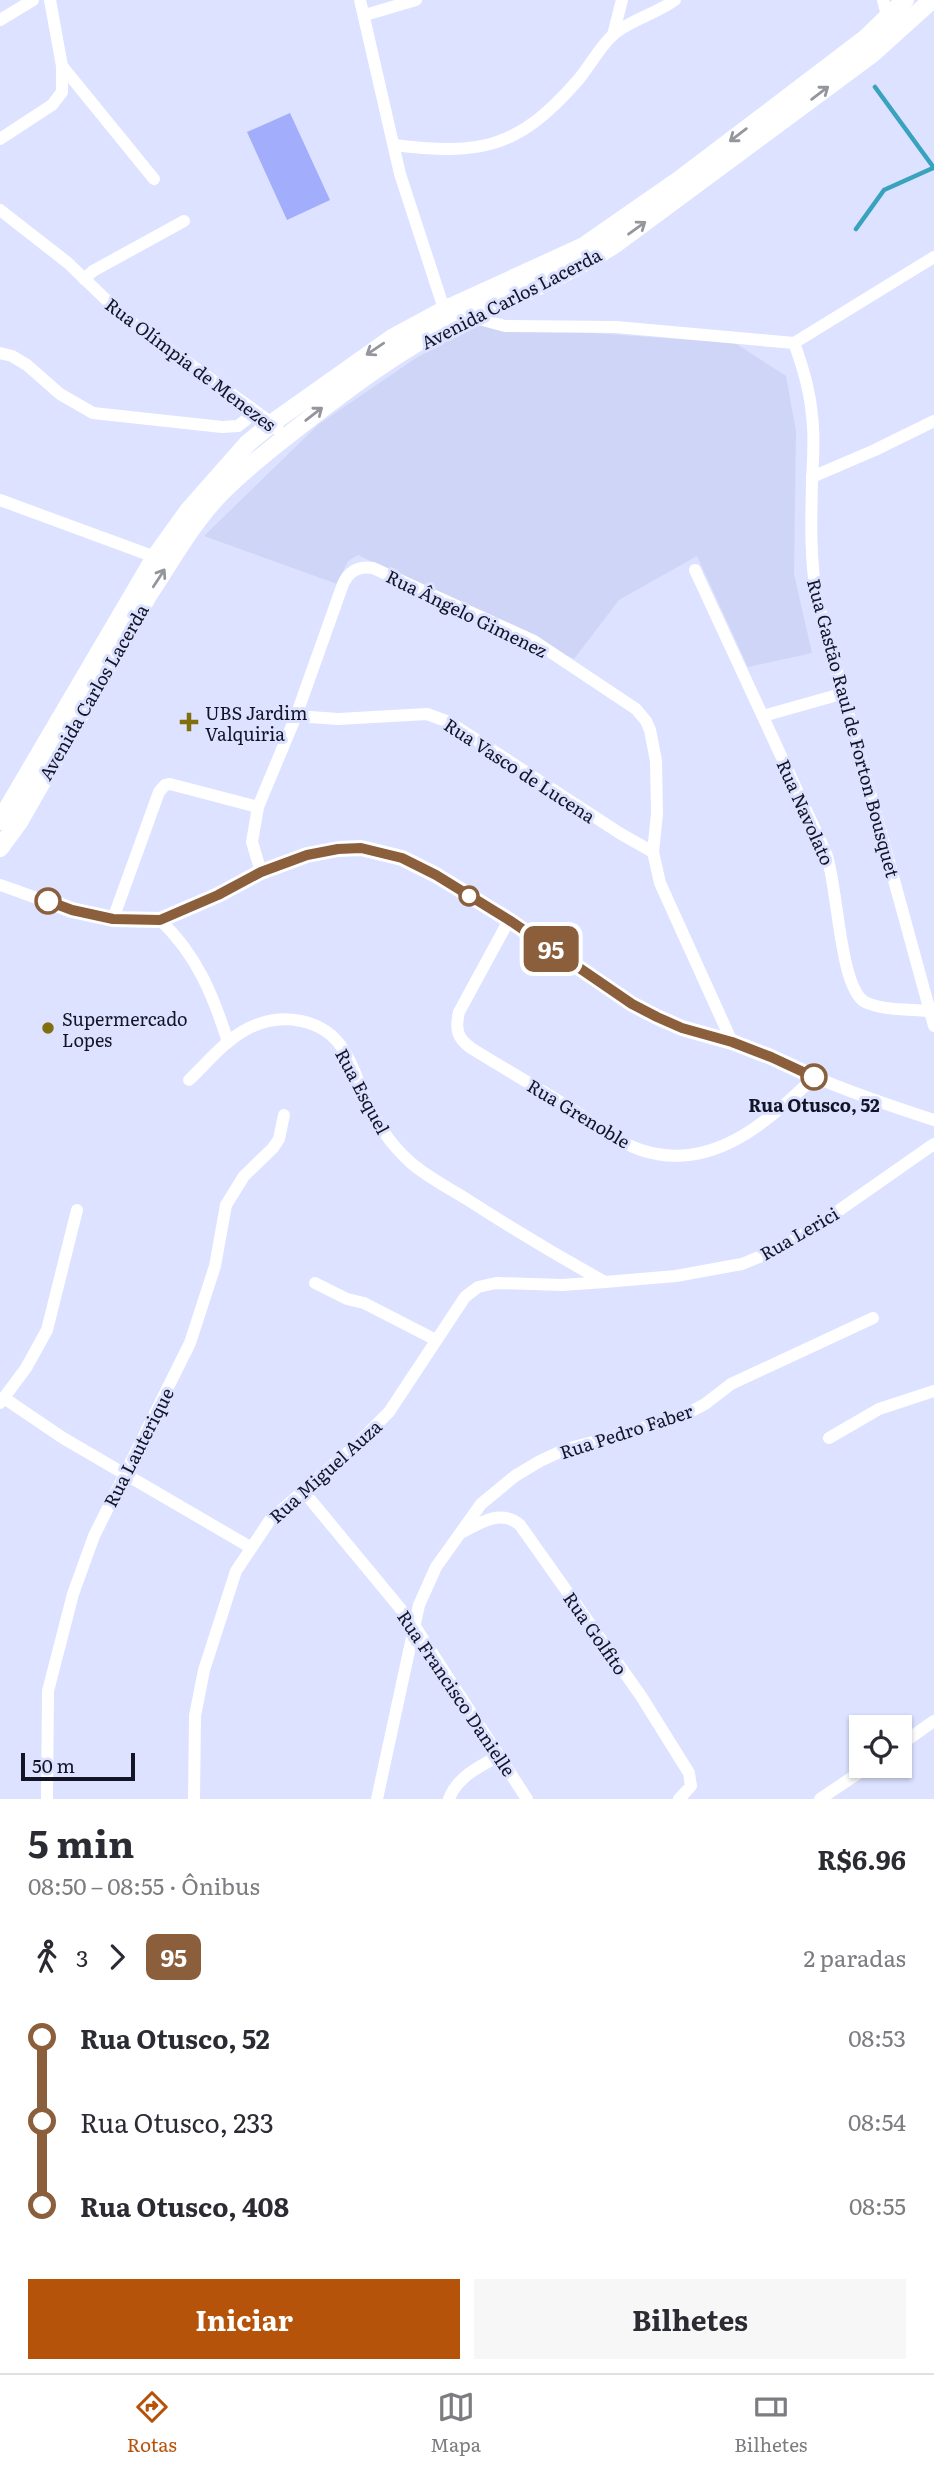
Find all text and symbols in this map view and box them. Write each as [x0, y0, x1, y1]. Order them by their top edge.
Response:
one-way arrow [811, 85, 829, 100]
one-way arrow [730, 128, 748, 143]
one-way arrow [628, 221, 647, 236]
street label: Avenida Carlos Lacerda [416, 241, 606, 355]
street label: Rua Olímpia de Menezes [100, 291, 282, 437]
one-way arrow [366, 342, 385, 356]
one-way arrow [305, 407, 323, 422]
street label: Rua Ângelo Gimenez [382, 562, 552, 664]
one-way arrow [153, 569, 167, 589]
street label: Rua Gastão Raul de Forton Bousquet [801, 576, 907, 881]
street label: Avenida Carlos Lacerda [31, 599, 155, 785]
place label: UBS Jardim Valquiria [205, 699, 307, 747]
street label: Rua Vasco de Lucena [439, 711, 601, 829]
marker: UBS Jardim Valquiria [179, 712, 199, 732]
street label: Rua Navolato [771, 755, 841, 869]
unlabelled marker [459, 886, 479, 906]
unlabelled marker [35, 888, 61, 914]
line badge: 95 [520, 926, 582, 972]
text: 95 [538, 931, 564, 966]
place label: Supermercado Lopes [62, 1005, 188, 1053]
marker: Supermercado Lopes [40, 1020, 56, 1036]
street label: Rua Esquel [329, 1043, 397, 1139]
marker: Rua Otusco, 52 [801, 1064, 827, 1090]
street label: Rua Grenoble [522, 1072, 636, 1154]
place label: Rua Otusco, 52 [748, 1091, 880, 1118]
street label: Rua Lerici [755, 1200, 843, 1266]
street label: Rua Lauterique [96, 1383, 180, 1511]
street label: Rua Pedro Faber [556, 1397, 697, 1465]
street label: Rua Miguel Auza [263, 1413, 388, 1529]
street label: Rua Golfito [557, 1586, 635, 1680]
street label: Rua Francisco Danielle [391, 1605, 523, 1781]
map controls [849, 1715, 912, 1778]
button: locate [849, 1715, 912, 1778]
scale bar [21, 1750, 135, 1782]
text: 50 m [32, 1751, 75, 1779]
text: 5 min [28, 1813, 134, 1870]
text: R$6.96 [817, 1839, 906, 1878]
text: 08:50 – 08:55 · Ônibus [28, 1868, 260, 1902]
icon: walk [28, 1938, 66, 1976]
icon: forward [98, 1938, 136, 1976]
text: 95 [160, 1939, 187, 1974]
text: 3 [76, 1940, 88, 1974]
text: 2 paradas [804, 1940, 906, 1974]
text: Rua Otusco, 52 [80, 2018, 270, 2057]
text: 08:53 [848, 2020, 906, 2054]
text: Rua Otusco, 233 [80, 2102, 274, 2141]
text: 08:54 [848, 2104, 906, 2138]
text: Rua Otusco, 408 [80, 2186, 289, 2225]
text: 08:55 [849, 2188, 906, 2222]
button: Iniciar [28, 2279, 460, 2359]
button: Bilhetes [474, 2279, 906, 2359]
tab: Rotas [127, 2388, 177, 2458]
tab: Mapa [430, 2388, 481, 2458]
tab: Bilhetes [734, 2388, 807, 2458]

